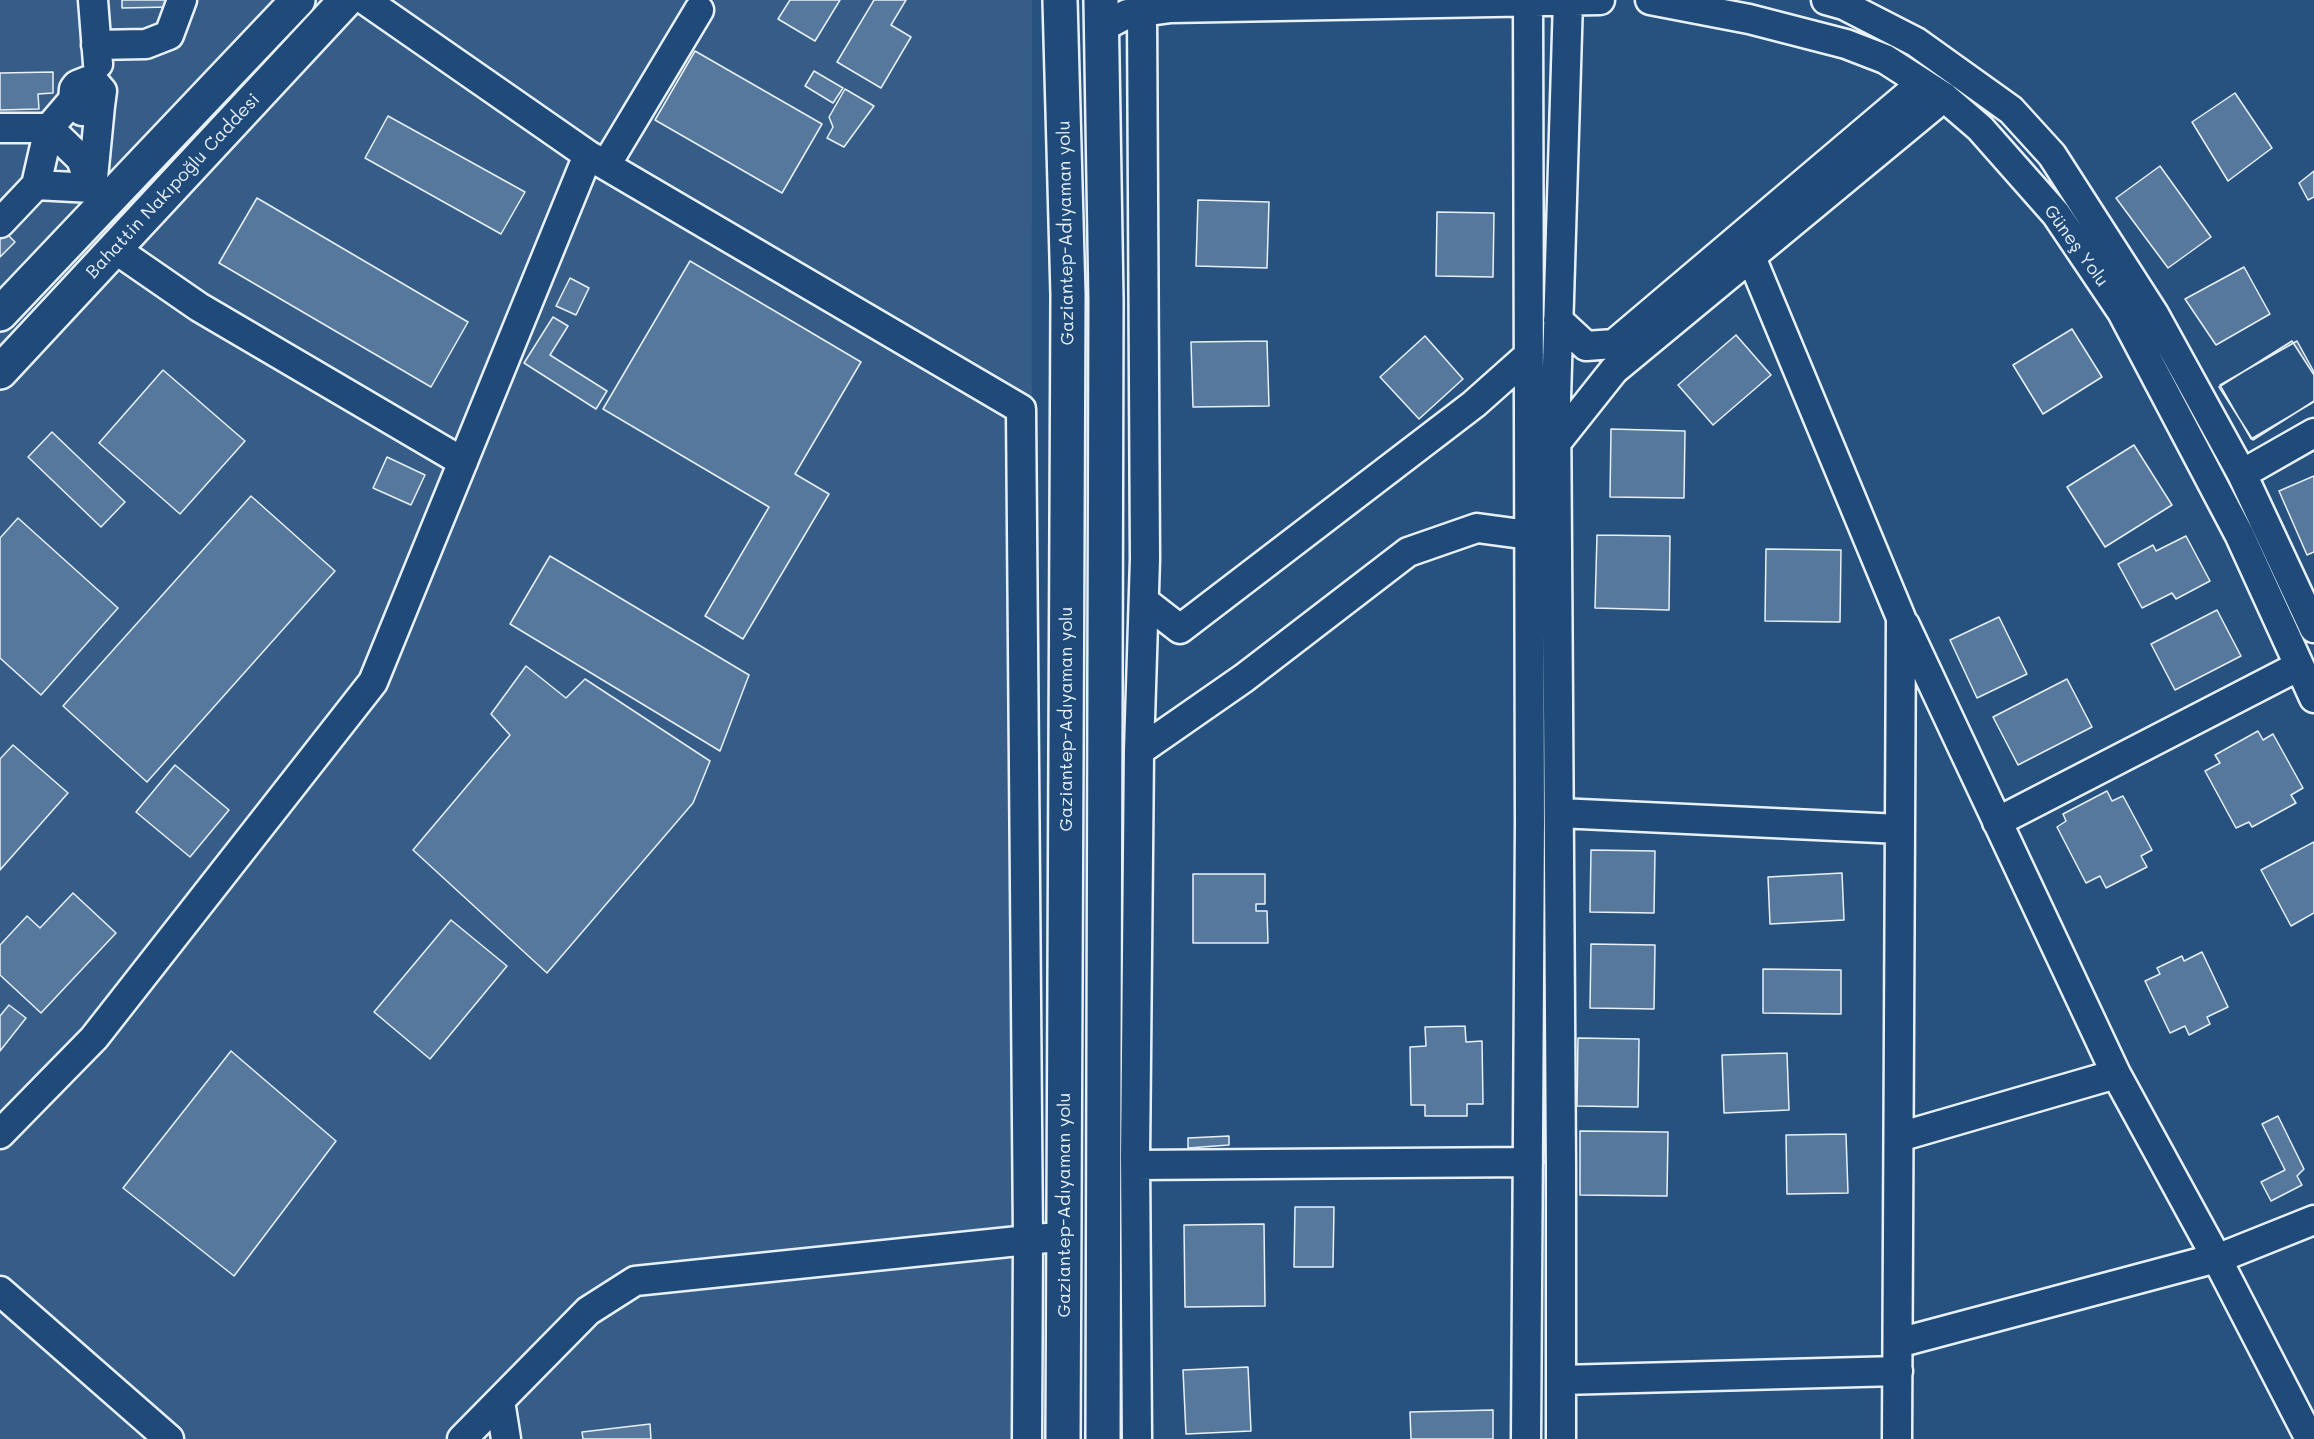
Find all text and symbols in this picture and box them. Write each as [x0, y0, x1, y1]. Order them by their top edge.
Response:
street label: Bahattin Nakıpoğlu Caddesi [81, 89, 265, 283]
street label: Gaziantep-Adıyaman yolu [1053, 120, 1079, 346]
street label: Güneş Yolu [2039, 201, 2113, 291]
street label: Gaziantep-Adıyaman yolu [1055, 607, 1077, 831]
street label: Gaziantep-Adıyaman yolu [1053, 1093, 1075, 1317]

